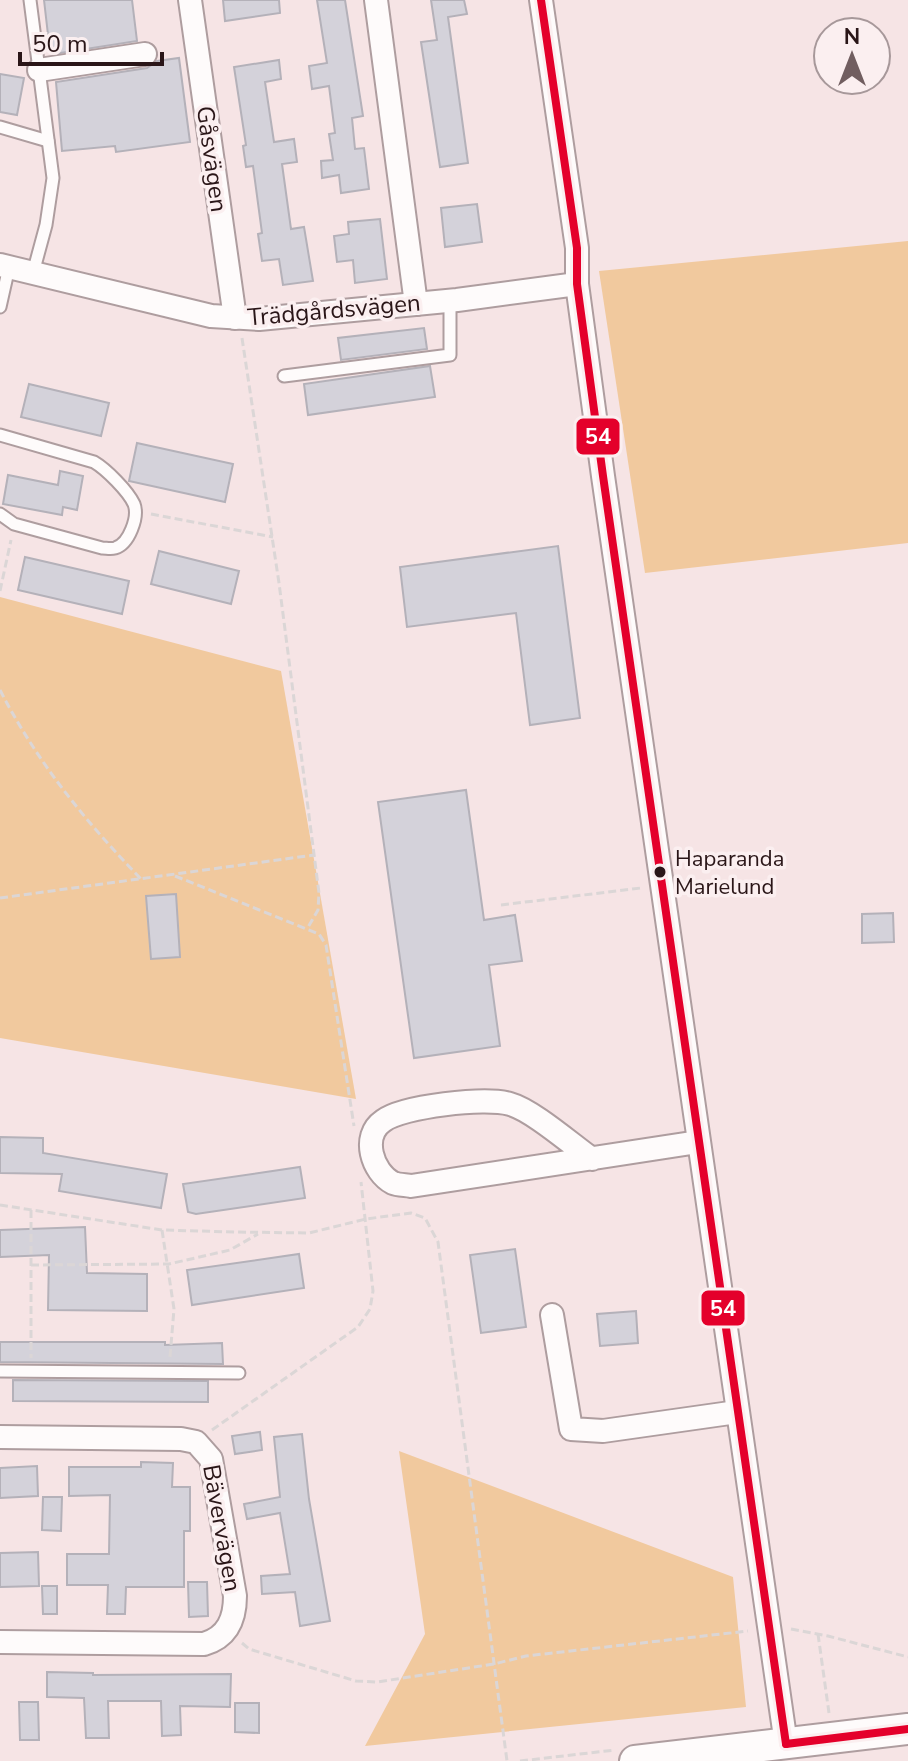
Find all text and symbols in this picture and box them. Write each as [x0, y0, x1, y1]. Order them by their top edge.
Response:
scale bar [20, 16, 162, 66]
north arrow [812, 16, 892, 96]
text: N [844, 22, 860, 52]
text: 50 m [32, 28, 88, 60]
street label: Gåsvägen [189, 104, 235, 214]
street label: Trädgårdsvägen [246, 286, 422, 334]
line badge: 54 [575, 417, 621, 456]
text: 54 [585, 422, 611, 452]
place label: Haparanda Marielund [675, 844, 784, 902]
marker: Haparanda Marielund [652, 864, 668, 880]
line badge: 54 [700, 1289, 746, 1327]
text: 54 [710, 1294, 736, 1324]
street label: Bävervägen [195, 1462, 249, 1594]

